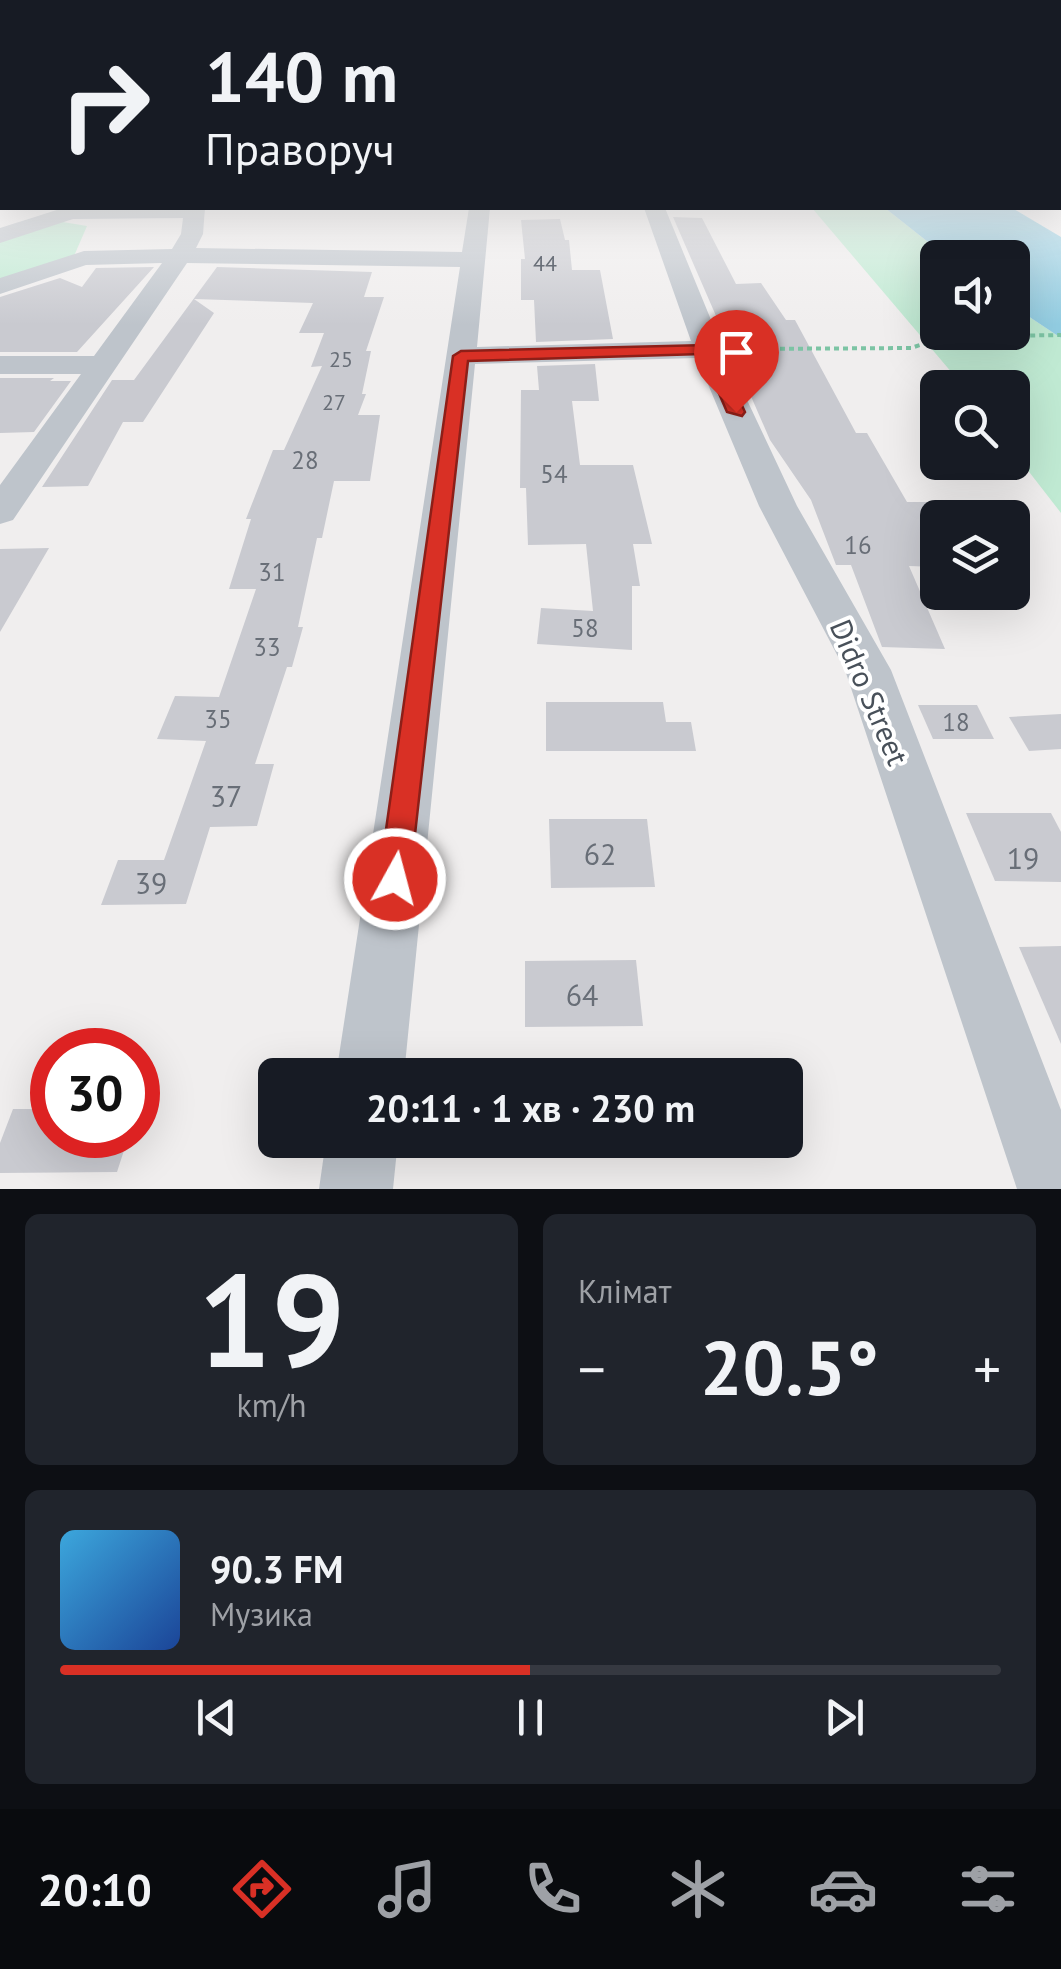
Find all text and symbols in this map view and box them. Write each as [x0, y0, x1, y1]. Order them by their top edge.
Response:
text: 140 m [205, 31, 398, 121]
icon: right [40, 40, 170, 170]
text: Праворуч [205, 119, 395, 177]
map controls [920, 240, 1030, 610]
button: sound [920, 240, 1030, 350]
house number: 44 [533, 249, 557, 277]
pin [694, 310, 779, 413]
icon: arrive [709, 325, 764, 380]
house number: 25 [329, 345, 353, 373]
button: search [920, 370, 1030, 480]
house number: 27 [322, 388, 346, 416]
house number: 28 [291, 444, 319, 476]
house number: 54 [540, 458, 568, 490]
button: layers [920, 500, 1030, 610]
house number: 16 [844, 529, 872, 561]
house number: 31 [258, 556, 286, 588]
house number: 58 [571, 612, 599, 644]
street label: Didro Street [822, 613, 918, 771]
house number: 33 [253, 631, 281, 663]
house number: 35 [204, 703, 232, 735]
house number: 18 [942, 706, 970, 738]
house number: 37 [210, 776, 242, 815]
position arrow [343, 827, 447, 931]
house number: 62 [584, 834, 616, 873]
house number: 19 [1007, 838, 1039, 877]
house number: 39 [135, 863, 167, 902]
house number: 64 [566, 975, 598, 1014]
speed limit sign: 30 [30, 1028, 160, 1158]
text: 20:11 · 1 хв · 230 m [366, 1083, 695, 1132]
text: 19 [198, 1235, 345, 1403]
text: Клімат [578, 1270, 671, 1312]
text: 20.5° [700, 1319, 879, 1416]
text: − [578, 1333, 606, 1404]
text: + [973, 1333, 1001, 1404]
text: km/h [236, 1384, 307, 1426]
text: 90.3 FM [210, 1544, 343, 1593]
text: Музика [210, 1593, 313, 1635]
icon: previous [189, 1690, 244, 1745]
icon: pause [503, 1690, 558, 1745]
icon: next [817, 1690, 872, 1745]
icon: directions [227, 1854, 297, 1924]
icon: music [372, 1854, 442, 1924]
icon: phone [518, 1854, 588, 1924]
icon: climate [663, 1854, 733, 1924]
icon: car [808, 1854, 878, 1924]
icon: filters [953, 1854, 1023, 1924]
text: 20:10 [38, 1860, 152, 1918]

